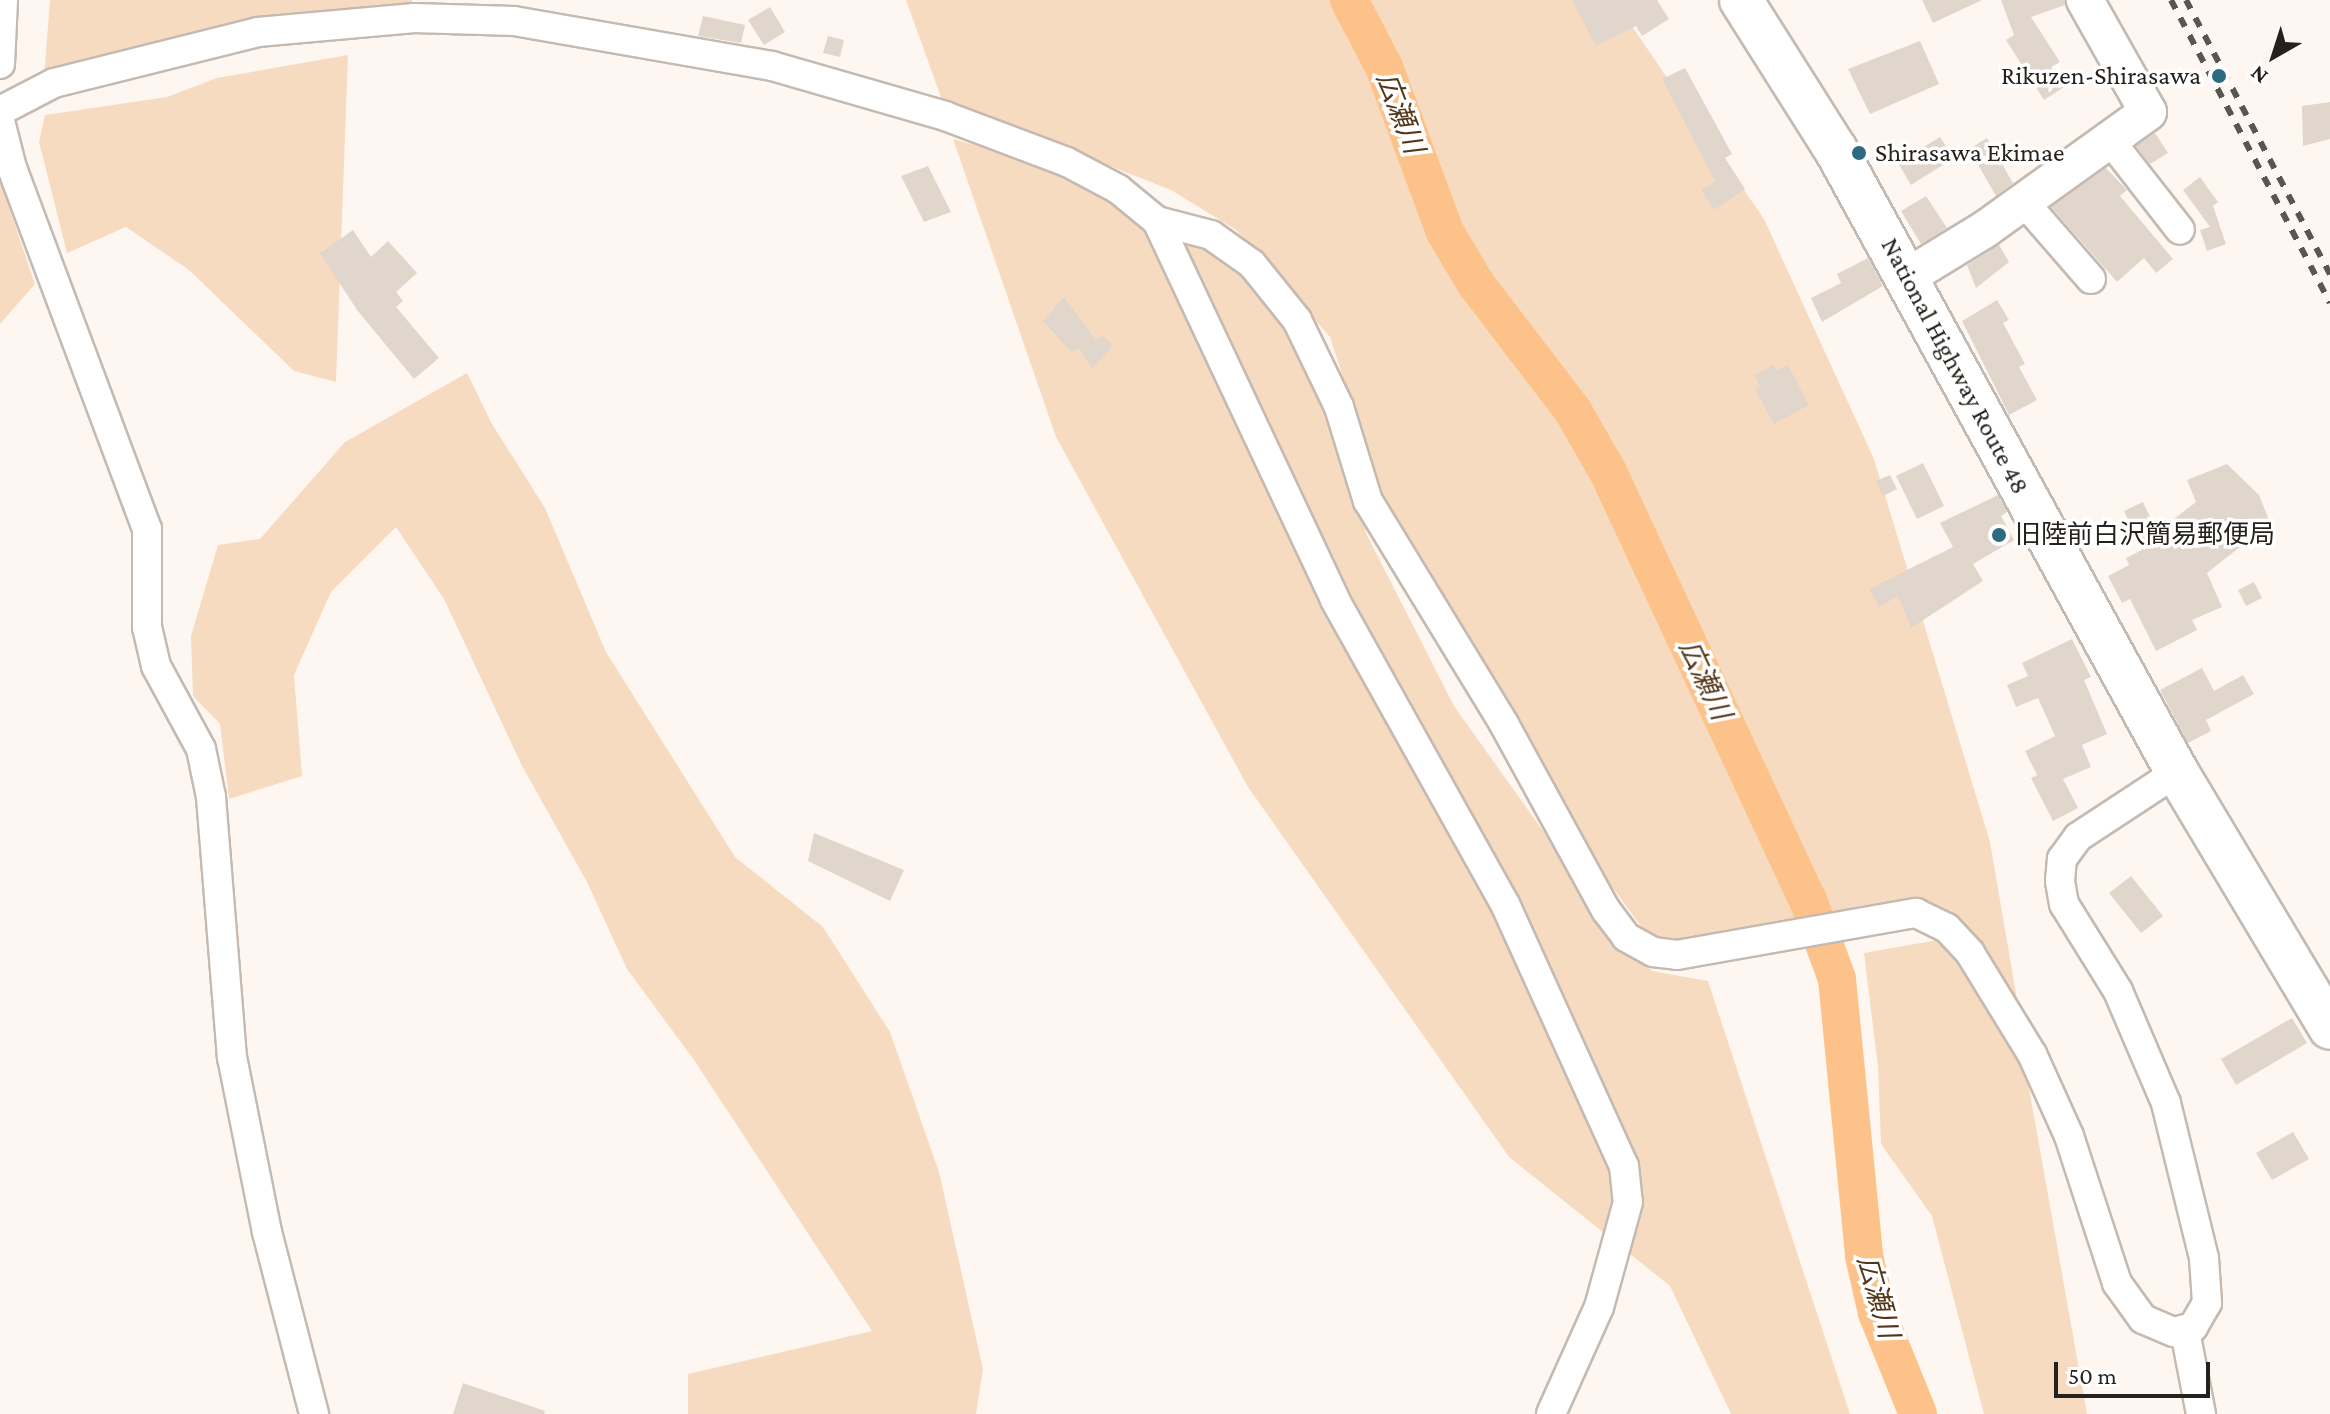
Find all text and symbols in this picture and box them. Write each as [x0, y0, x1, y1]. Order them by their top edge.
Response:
north arrow [2234, 16, 2314, 96]
place label: Rikuzen-Shirasawa [2001, 60, 2201, 92]
text: N [2245, 61, 2272, 89]
marker: Rikuzen-Shirasawa [2208, 65, 2230, 87]
water label: 広瀬川 [1369, 68, 1431, 158]
place label: Shirasawa Ekimae [1875, 137, 2064, 169]
marker: Shirasawa Ekimae [1850, 144, 1868, 162]
street label: National Highway Route 48 [1874, 232, 2036, 500]
place label: 旧陸前白沢簡易郵便局 [2015, 519, 2275, 551]
marker: 旧陸前白沢簡易郵便局 [1990, 526, 2008, 544]
water label: 広瀬川 [1672, 635, 1738, 725]
water label: 広瀬川 [1850, 1252, 1906, 1342]
scale bar [2058, 1346, 2214, 1396]
text: 50 m [2068, 1362, 2117, 1389]

